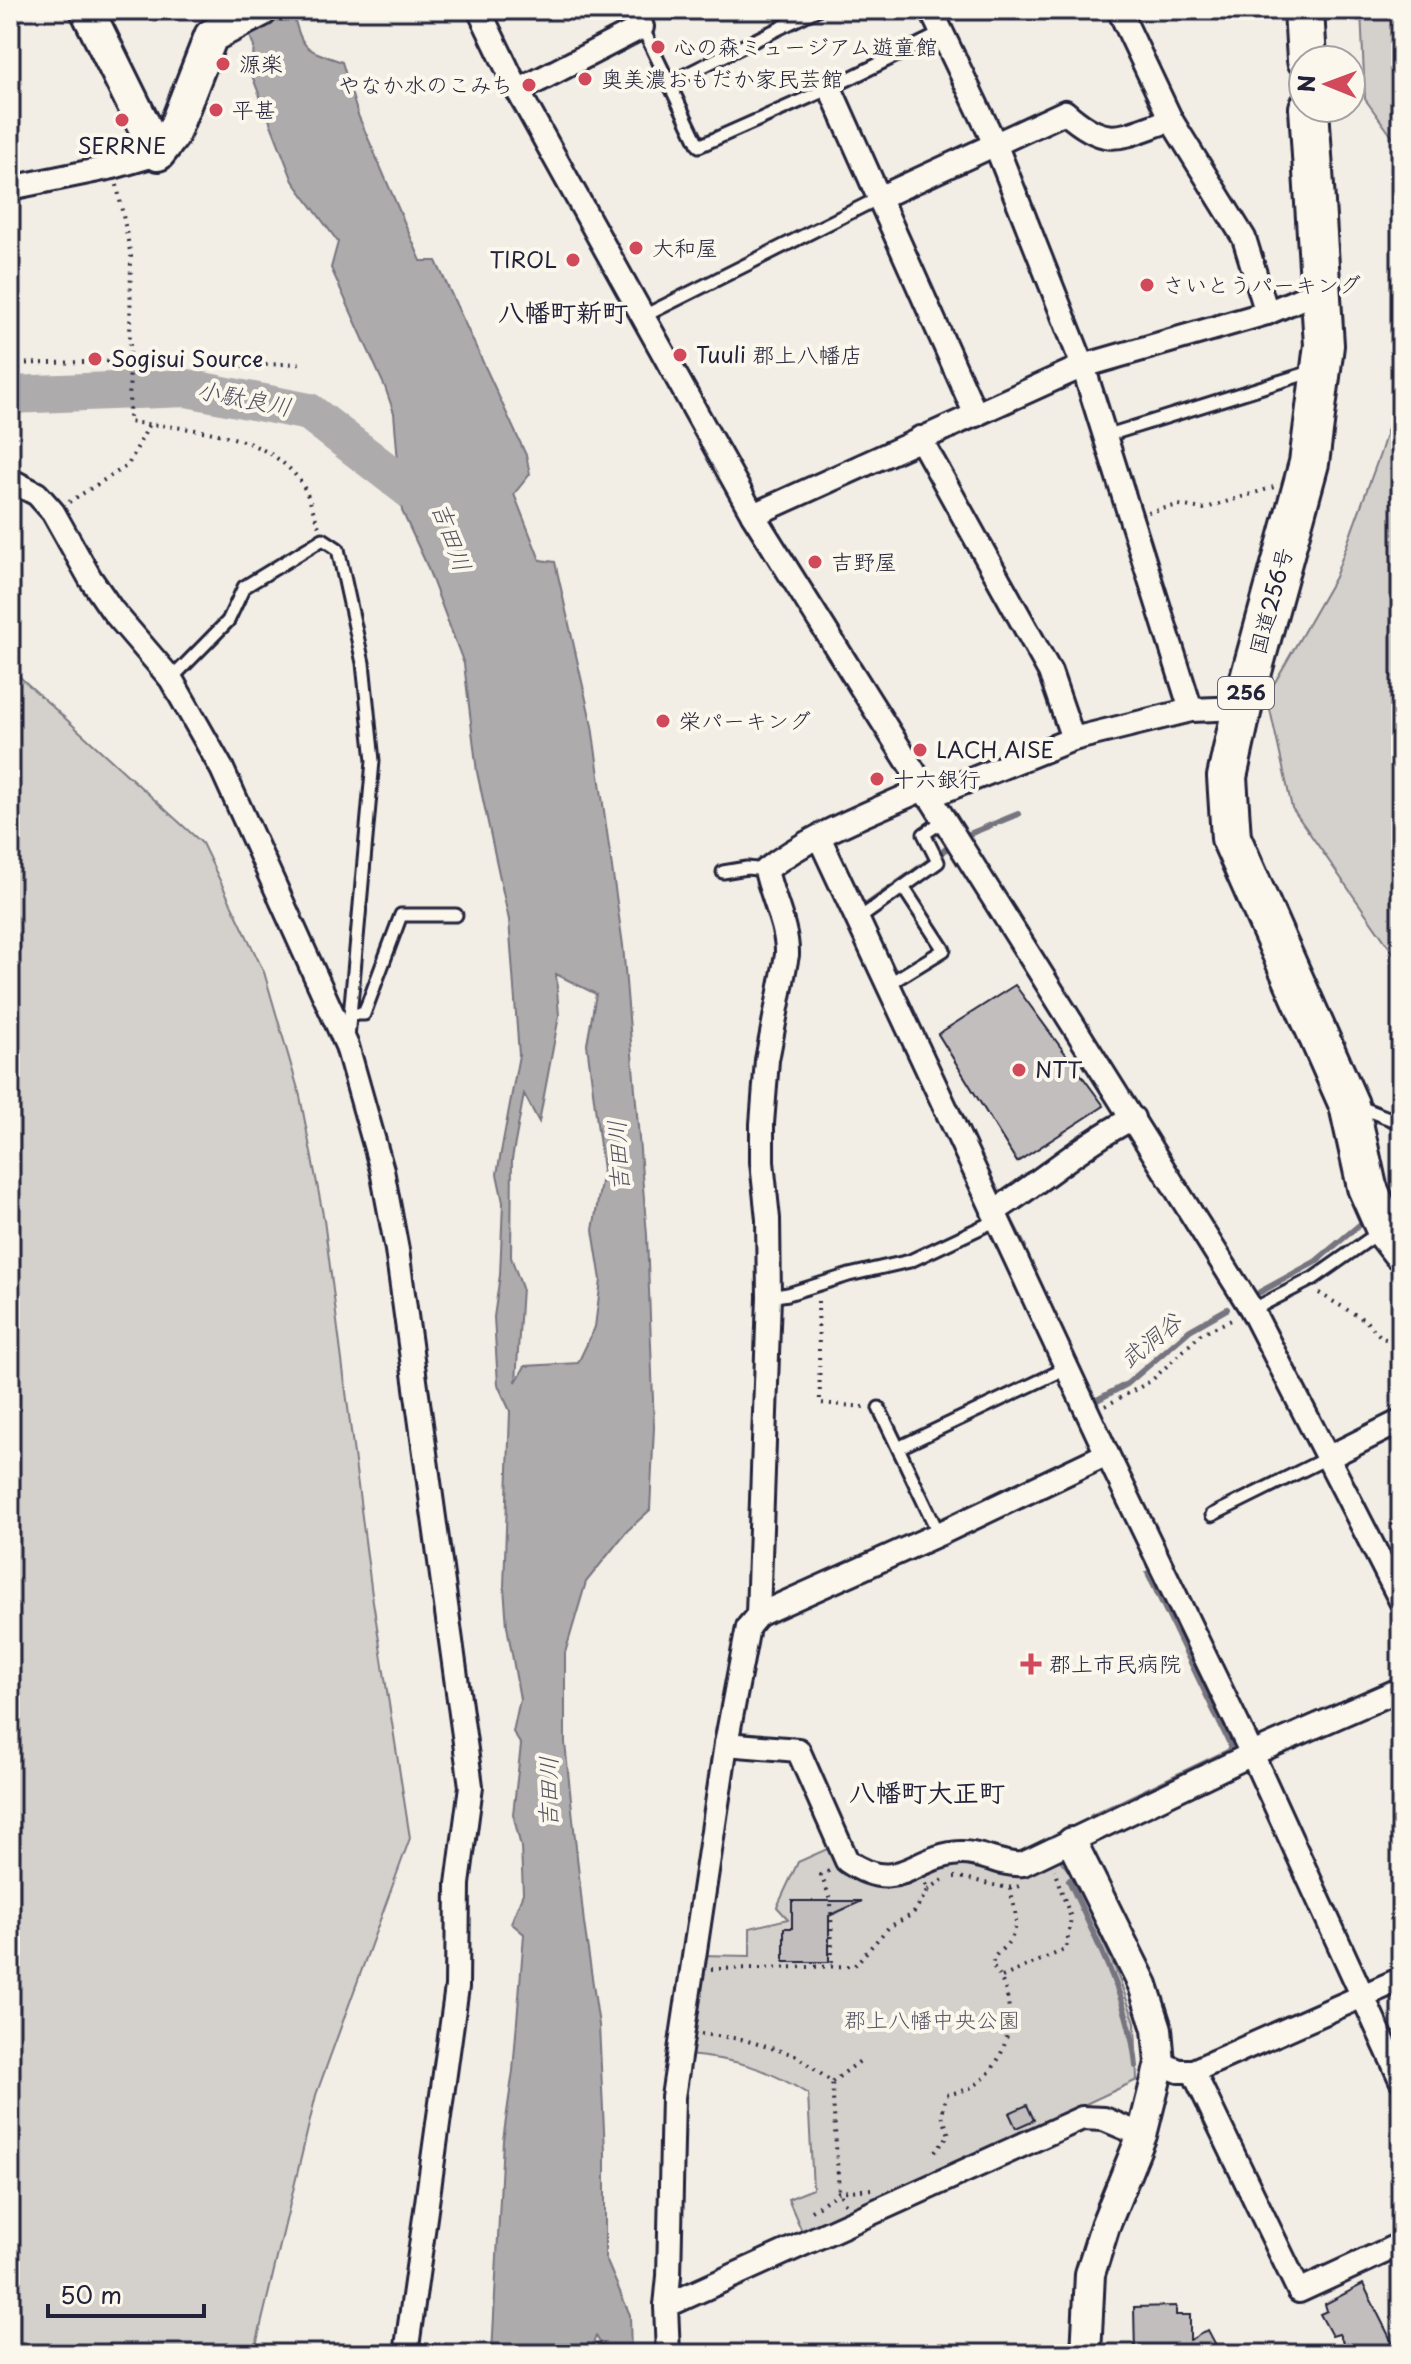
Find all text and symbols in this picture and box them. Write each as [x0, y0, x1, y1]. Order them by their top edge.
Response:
place label: 心の森ミュージアム遊童館 [674, 29, 938, 62]
marker: 心の森ミュージアム遊童館 [649, 38, 667, 56]
north arrow [1287, 44, 1367, 124]
place label: 源楽 [239, 46, 283, 79]
marker: 源楽 [214, 55, 232, 73]
place label: 奥美濃おもだか家民芸館 [601, 61, 843, 94]
place label: やなか水のこみち [338, 67, 513, 100]
marker: 奥美濃おもだか家民芸館 [576, 70, 594, 88]
text: N [1289, 75, 1322, 93]
marker: やなか水のこみち [520, 76, 538, 94]
place label: 平甚 [232, 92, 276, 125]
marker: 平甚 [207, 101, 225, 119]
marker: SERRNE [113, 111, 131, 129]
place label: SERRNE [77, 128, 167, 161]
place label: 大和屋 [652, 230, 718, 263]
marker: 大和屋 [627, 239, 645, 257]
place label: TIROL [490, 242, 557, 275]
marker: TIROL [564, 251, 582, 269]
place label: さいとうパーキング [1163, 267, 1361, 300]
marker: さいとうパーキング [1138, 276, 1156, 294]
district label: 八幡町新町 [498, 292, 628, 331]
place label: Tuuli 郡上八幡店 [696, 337, 863, 370]
place label: Sogisui Source [111, 341, 263, 374]
marker: Tuuli 郡上八幡店 [671, 346, 689, 364]
marker: Sogisui Source [86, 350, 104, 368]
water label: 小駄良川 [194, 370, 295, 424]
water label: 吉田川 [424, 496, 482, 576]
street label: 国道256号 [1239, 543, 1300, 658]
place label: 吉野屋 [831, 544, 897, 577]
marker: 吉野屋 [806, 553, 824, 571]
road number: 256 [1218, 677, 1274, 709]
place label: 栄パーキング [679, 703, 811, 736]
marker: 栄パーキング [654, 712, 672, 730]
place label: LACH AISE [936, 732, 1055, 765]
marker: LACH AISE [911, 741, 929, 759]
place label: 十六銀行 [893, 761, 981, 794]
marker: 十六銀行 [868, 770, 886, 788]
place label: NTT [1035, 1052, 1082, 1085]
marker: NTT [1010, 1061, 1028, 1079]
water label: 吉田川 [597, 1119, 637, 1193]
water label: 武洞谷 [1110, 1302, 1190, 1376]
place label: 郡上市民病院 [1049, 1646, 1181, 1679]
marker: 郡上市民病院 [1020, 1653, 1042, 1675]
water label: 吉田川 [529, 1756, 565, 1828]
district label: 八幡町大正町 [849, 1772, 1005, 1811]
park label: 郡上八幡中央公園 [844, 2002, 1020, 2035]
scale bar [48, 2268, 204, 2318]
text: 50 m [60, 2276, 122, 2312]

